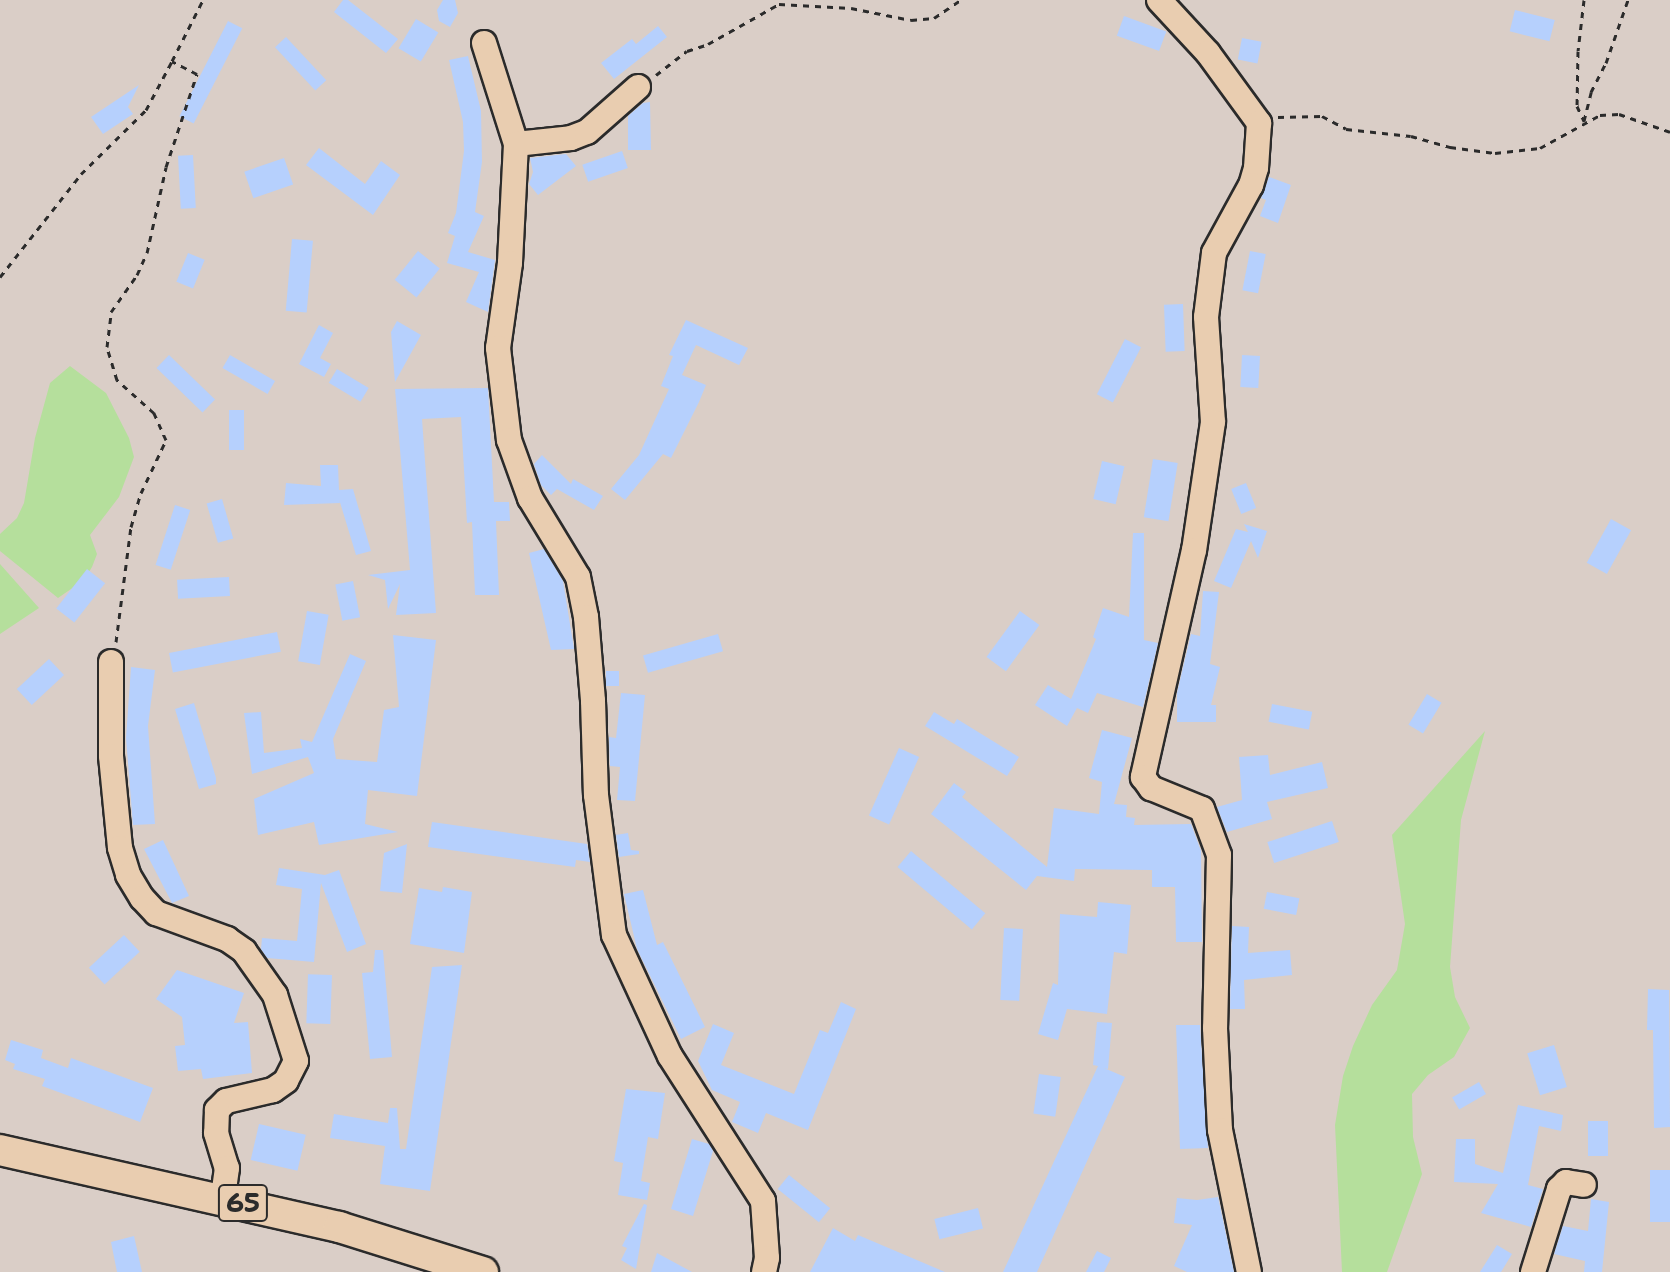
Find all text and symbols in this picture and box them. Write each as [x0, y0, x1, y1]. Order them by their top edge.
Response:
road number: 65 [217, 1181, 269, 1225]

